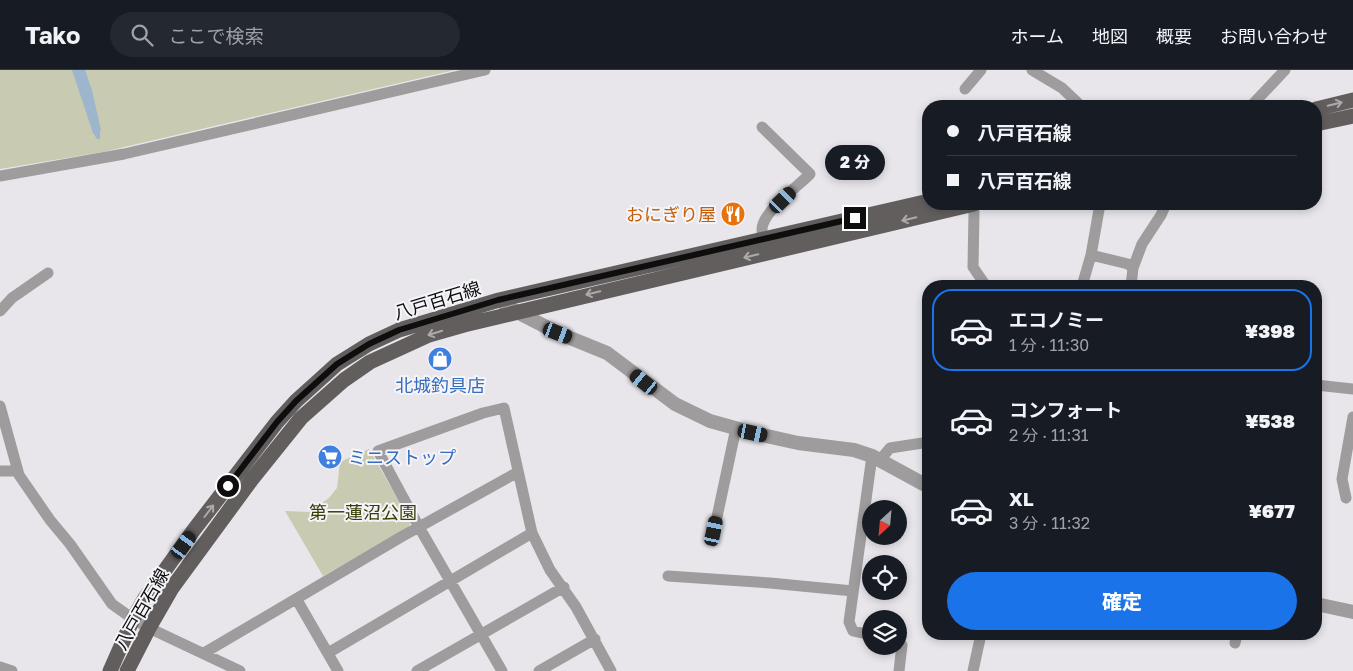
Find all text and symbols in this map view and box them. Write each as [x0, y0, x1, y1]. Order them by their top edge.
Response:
search box [110, 12, 460, 57]
text: Tako [25, 20, 80, 49]
icon: search [128, 21, 156, 49]
text: ここで検索 [168, 24, 263, 47]
text: ホーム [1011, 25, 1064, 47]
text: 地図 [1092, 25, 1128, 47]
text: 概要 [1156, 25, 1192, 47]
text: お問い合わせ [1220, 25, 1328, 47]
one-way arrow [1326, 99, 1342, 108]
text: 八戸百石線 [977, 121, 1072, 144]
callout: 2 分 [825, 146, 885, 180]
text: 2 分 [840, 152, 870, 172]
text: 八戸百石線 [977, 169, 1072, 192]
car [766, 184, 799, 216]
restaurant icon: おにぎり屋 [720, 201, 746, 227]
place label: おにぎり屋 [626, 203, 716, 225]
route end [844, 207, 866, 229]
one-way arrow [901, 215, 917, 224]
one-way arrow [743, 252, 759, 261]
street label: 八戸百石線 [391, 276, 483, 324]
one-way arrow [585, 289, 601, 298]
icon: car [949, 308, 994, 353]
text: エコノミー [1009, 308, 1104, 331]
text: ¥398 [1245, 319, 1295, 342]
car [541, 321, 574, 345]
one-way arrow [428, 329, 444, 339]
text: 1 分 · 11:30 [1009, 335, 1089, 355]
shop icon: 北城釣具店 [427, 346, 453, 372]
car [627, 367, 660, 397]
place label: 北城釣具店 [395, 374, 485, 396]
icon: car [949, 398, 994, 443]
text: コンフォート [1009, 398, 1122, 421]
text: ¥538 [1245, 409, 1295, 432]
car [736, 423, 769, 443]
text: 2 分 · 11:31 [1009, 425, 1089, 445]
supermarket icon: ミニストップ [317, 444, 343, 470]
place label: ミニストップ [348, 446, 456, 468]
route start [217, 475, 239, 497]
text: XL [1009, 487, 1034, 510]
icon: car [949, 488, 994, 533]
text: ¥677 [1248, 499, 1295, 522]
north arrow [862, 500, 908, 545]
map controls [862, 500, 907, 655]
park label: 第一蓮沼公園 [309, 501, 417, 523]
one-way arrow [204, 504, 214, 518]
text: 3 分 · 11:32 [1009, 513, 1090, 533]
car [703, 515, 724, 547]
car [169, 528, 198, 562]
button: locate [862, 555, 907, 600]
street label: 八戸百石線 [109, 565, 173, 653]
button: 確定 [947, 572, 1297, 630]
button: layers [862, 610, 907, 655]

